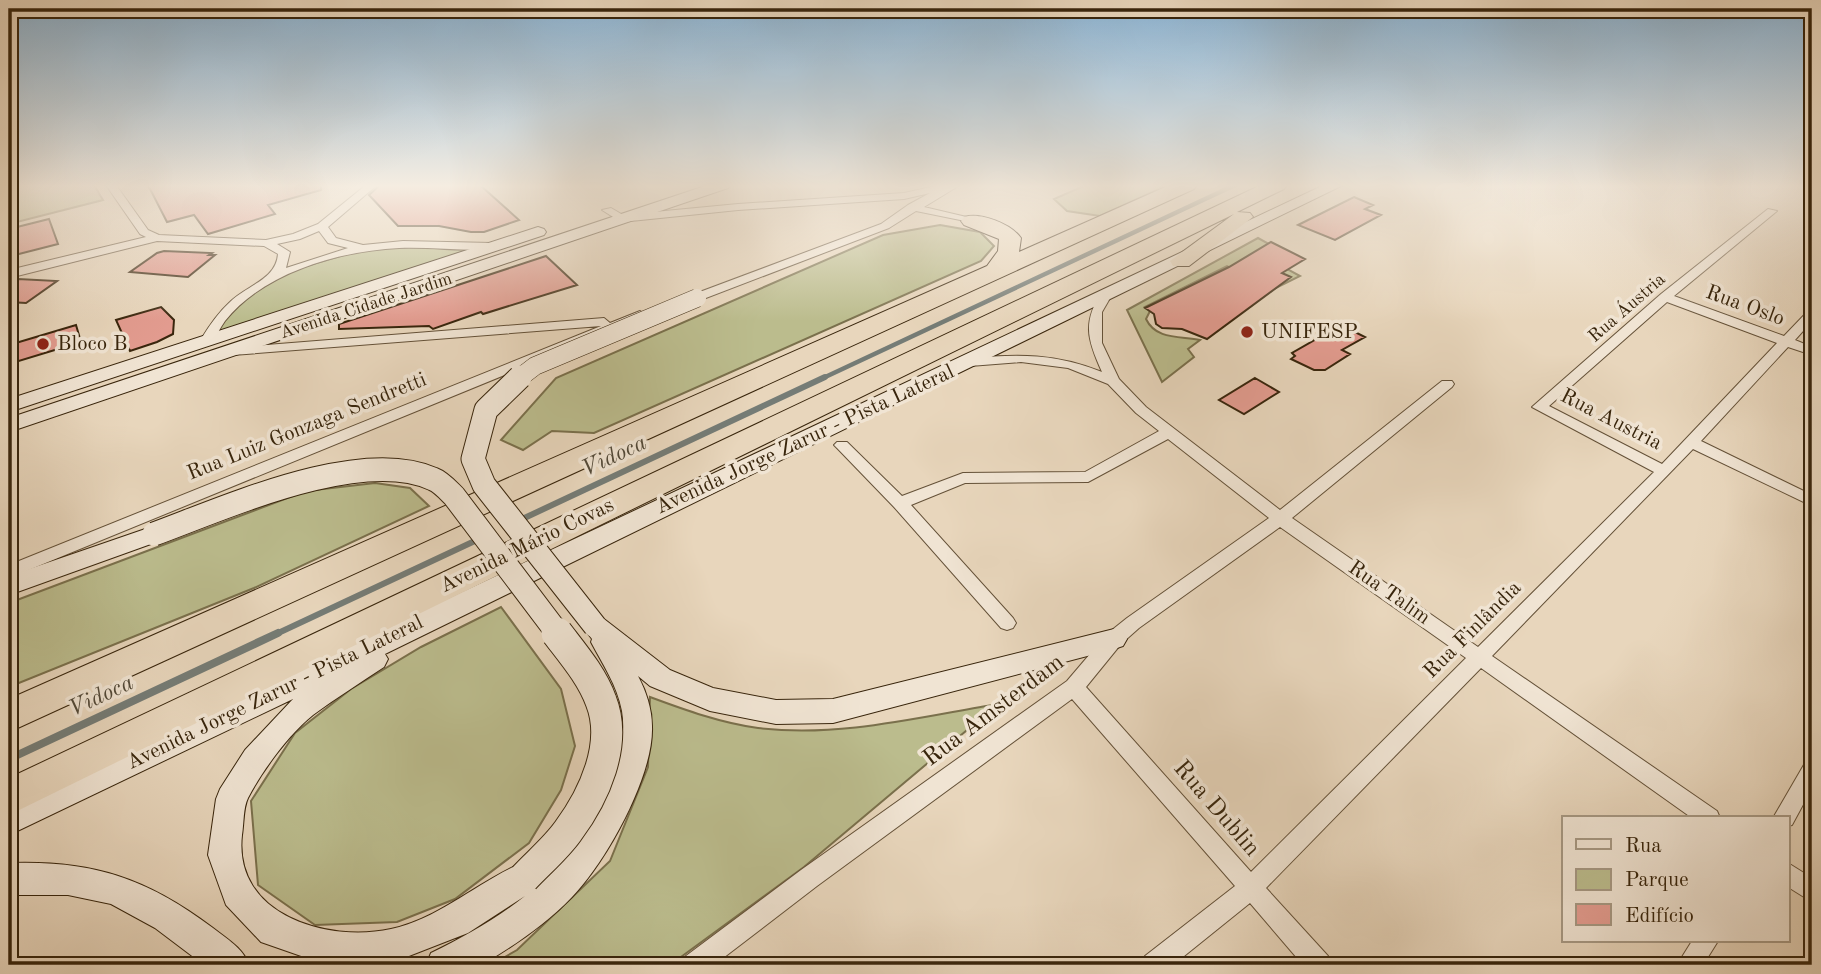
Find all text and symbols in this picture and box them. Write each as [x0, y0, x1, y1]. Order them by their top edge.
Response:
street label: Rua Áustria [1583, 267, 1669, 346]
street label: Avenida Cidade Jardim [278, 270, 454, 342]
street label: Rua Oslo [1703, 282, 1787, 330]
place label: UNIFESP [1261, 322, 1358, 343]
marker: UNIFESP [1239, 324, 1255, 340]
place label: Bloco B [57, 334, 128, 355]
marker: Bloco B [35, 336, 51, 352]
street label: Avenida Jorge Zarur - Pista Lateral [652, 361, 958, 519]
street label: Rua Luiz Gonzaga Sendretti [184, 369, 430, 485]
street label: Rua Austria [1557, 385, 1665, 455]
water label: Vidoca [578, 431, 650, 481]
street label: Avenida Mário Covas [437, 495, 617, 597]
street label: Rua Talim [1344, 557, 1434, 629]
street label: Rua Finlândia [1420, 577, 1526, 683]
street label: Avenida Jorge Zarur - Pista Lateral [124, 612, 427, 774]
street label: Rua Amsterdam [919, 651, 1069, 771]
water label: Vidoca [65, 671, 137, 721]
street label: Rua Dublin [1168, 756, 1264, 862]
legend [1562, 816, 1790, 942]
text: Rua [1625, 836, 1662, 857]
text: Parque [1625, 870, 1689, 891]
text: Edifício [1625, 906, 1694, 927]

